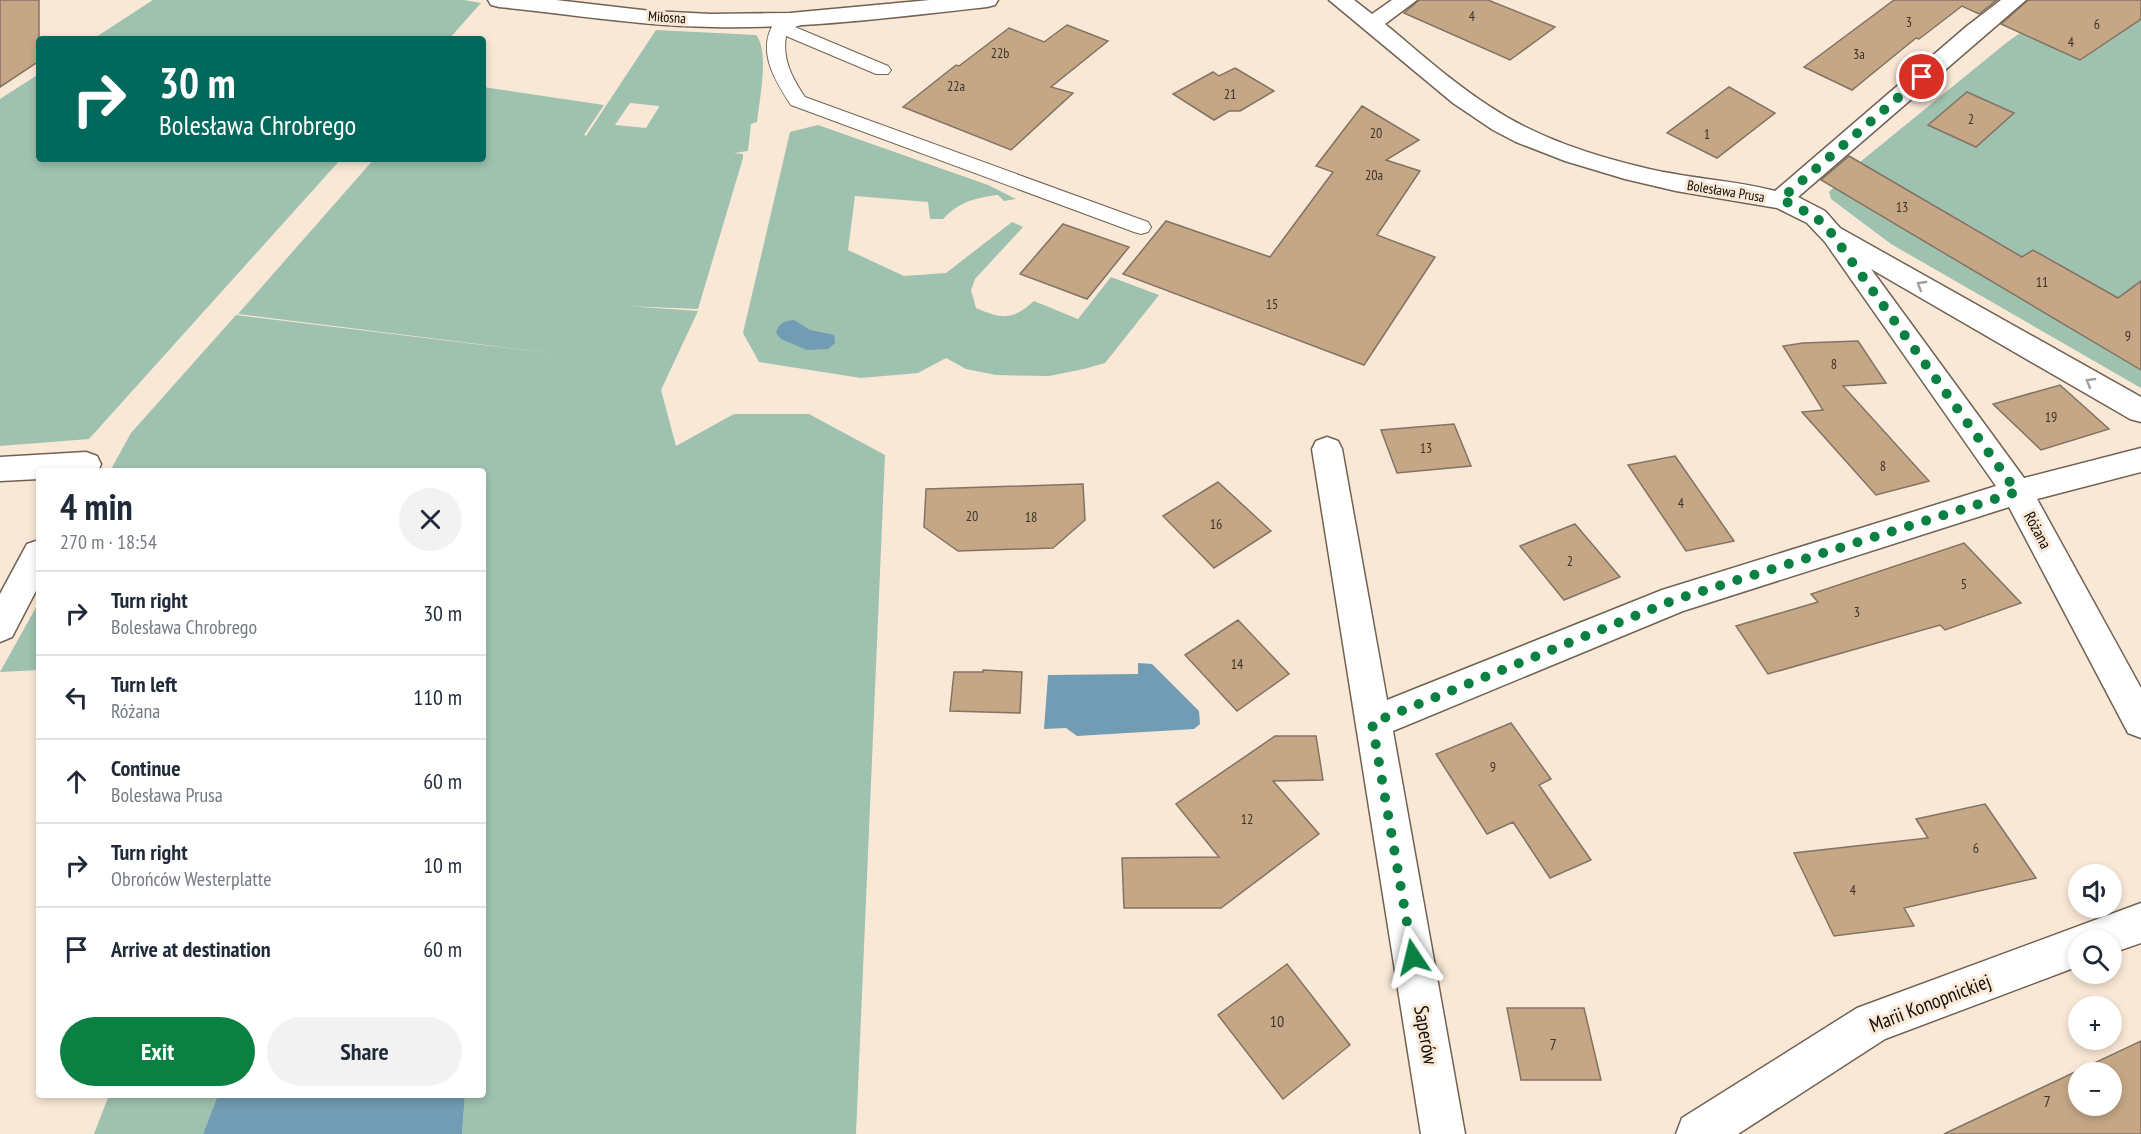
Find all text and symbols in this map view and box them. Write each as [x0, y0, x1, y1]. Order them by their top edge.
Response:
street label: Miłosna [648, 7, 686, 27]
house number: 4 [1469, 7, 1476, 25]
house number: 3 [1906, 13, 1912, 31]
house number: 6 [2094, 15, 2100, 33]
house number: 4 [2068, 33, 2075, 51]
house number: 22b [991, 44, 1009, 62]
house number: 3a [1853, 45, 1865, 63]
pin [1896, 51, 1947, 102]
text: 30 m [159, 55, 236, 110]
icon: right [60, 60, 138, 138]
icon: arrive [1905, 60, 1938, 93]
house number: 22a [947, 77, 965, 95]
house number: 21 [1224, 85, 1236, 103]
text: Bolesława Chrobrego [159, 108, 356, 142]
house number: 2 [1968, 110, 1974, 128]
house number: 20 [1370, 124, 1382, 142]
house number: 1 [1704, 125, 1710, 143]
house number: 20a [1365, 166, 1383, 184]
street label: Bolesława Prusa [1686, 176, 1766, 206]
house number: 13 [1896, 198, 1908, 216]
house number: 11 [2036, 273, 2048, 291]
one-way arrow [1917, 281, 1927, 292]
house number: 15 [1266, 295, 1278, 313]
house number: 9 [2125, 327, 2131, 345]
house number: 8 [1831, 355, 1837, 373]
one-way arrow [2086, 378, 2096, 389]
house number: 19 [2045, 408, 2057, 426]
house number: 13 [1420, 439, 1432, 457]
house number: 8 [1880, 457, 1886, 475]
text: 4 min [60, 483, 133, 530]
button: close [399, 488, 462, 551]
house number: 4 [1678, 494, 1685, 512]
house number: 20 [966, 507, 978, 525]
house number: 18 [1025, 508, 1037, 526]
street label: Różana [2020, 508, 2056, 552]
house number: 16 [1210, 515, 1222, 533]
text: 270 m · 18:54 [60, 529, 157, 555]
house number: 2 [1567, 552, 1573, 570]
house number: 5 [1961, 575, 1967, 593]
text: Turn right [111, 586, 188, 614]
icon: right [60, 597, 93, 630]
text: 30 m [423, 599, 462, 627]
house number: 3 [1854, 603, 1860, 621]
text: Bolesława Chrobrego [111, 614, 257, 640]
house number: 14 [1231, 655, 1244, 673]
text: Turn left [111, 670, 177, 698]
icon: left [60, 681, 93, 714]
text: 110 m [413, 683, 462, 711]
text: Różana [111, 698, 160, 724]
text: Continue [111, 754, 181, 782]
house number: 9 [1490, 758, 1496, 776]
icon: ahead [60, 765, 93, 798]
text: 60 m [423, 767, 462, 795]
text: Bolesława Prusa [111, 782, 223, 808]
house number: 12 [1241, 810, 1253, 828]
text: Turn right [111, 838, 188, 866]
house number: 6 [1973, 839, 1979, 857]
icon: right [60, 849, 93, 882]
text: 10 m [423, 851, 462, 879]
map controls [2068, 864, 2122, 1116]
button: sound [2068, 864, 2122, 918]
text: Obrońców Westerplatte [111, 866, 271, 892]
house number: 4 [1850, 881, 1857, 899]
position arrow [1381, 925, 1445, 989]
button: search [2068, 930, 2122, 984]
icon: arrive [60, 933, 93, 966]
text: Arrive at destination [111, 935, 271, 963]
text: 60 m [423, 935, 462, 963]
street label: Marii Konopnickiej [1866, 968, 1994, 1038]
button: + [2068, 996, 2122, 1050]
street label: Saperów [1408, 1004, 1444, 1067]
house number: 10 [1270, 1011, 1284, 1031]
button: Exit [60, 1017, 255, 1086]
button: Share [267, 1017, 462, 1086]
house number: 7 [1549, 1034, 1557, 1054]
button: − [2068, 1062, 2122, 1116]
house number: 7 [2043, 1091, 2051, 1111]

